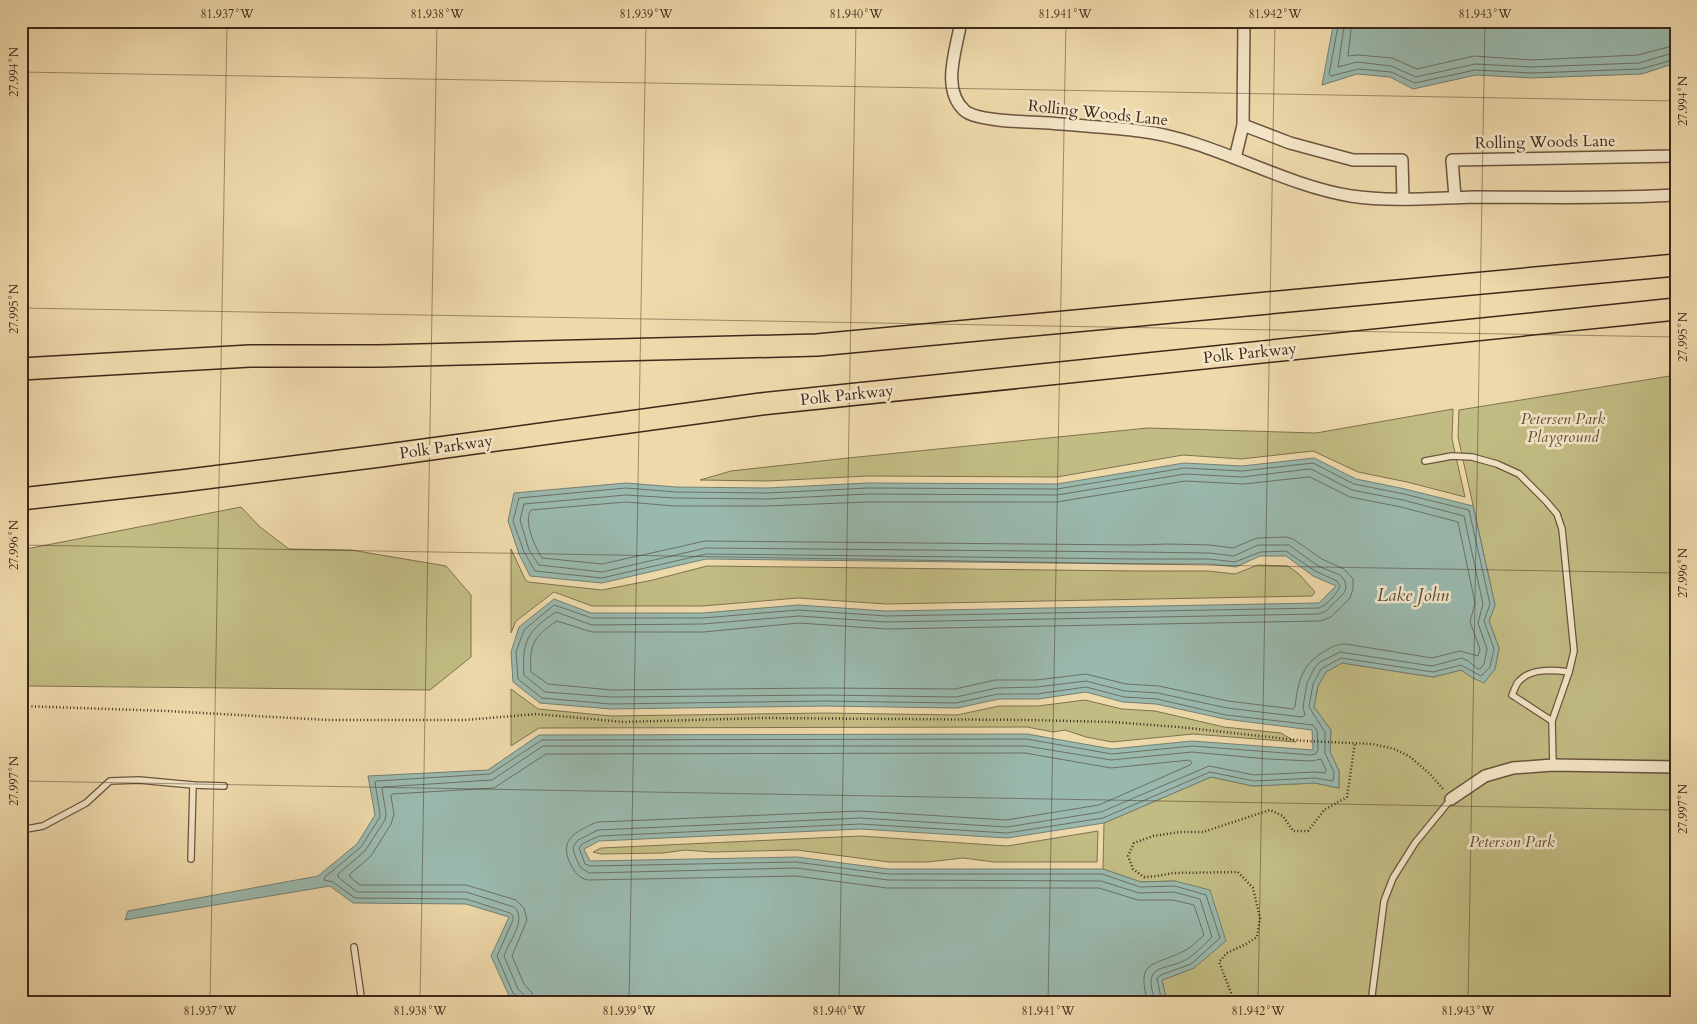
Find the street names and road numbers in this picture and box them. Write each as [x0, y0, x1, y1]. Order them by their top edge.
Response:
street label: Rolling Woods Lane [1027, 95, 1169, 131]
street label: Rolling Woods Lane [1474, 130, 1616, 154]
street label: Polk Parkway [1202, 337, 1298, 369]
street label: Polk Parkway [799, 379, 895, 411]
street label: Polk Parkway [398, 429, 495, 464]

